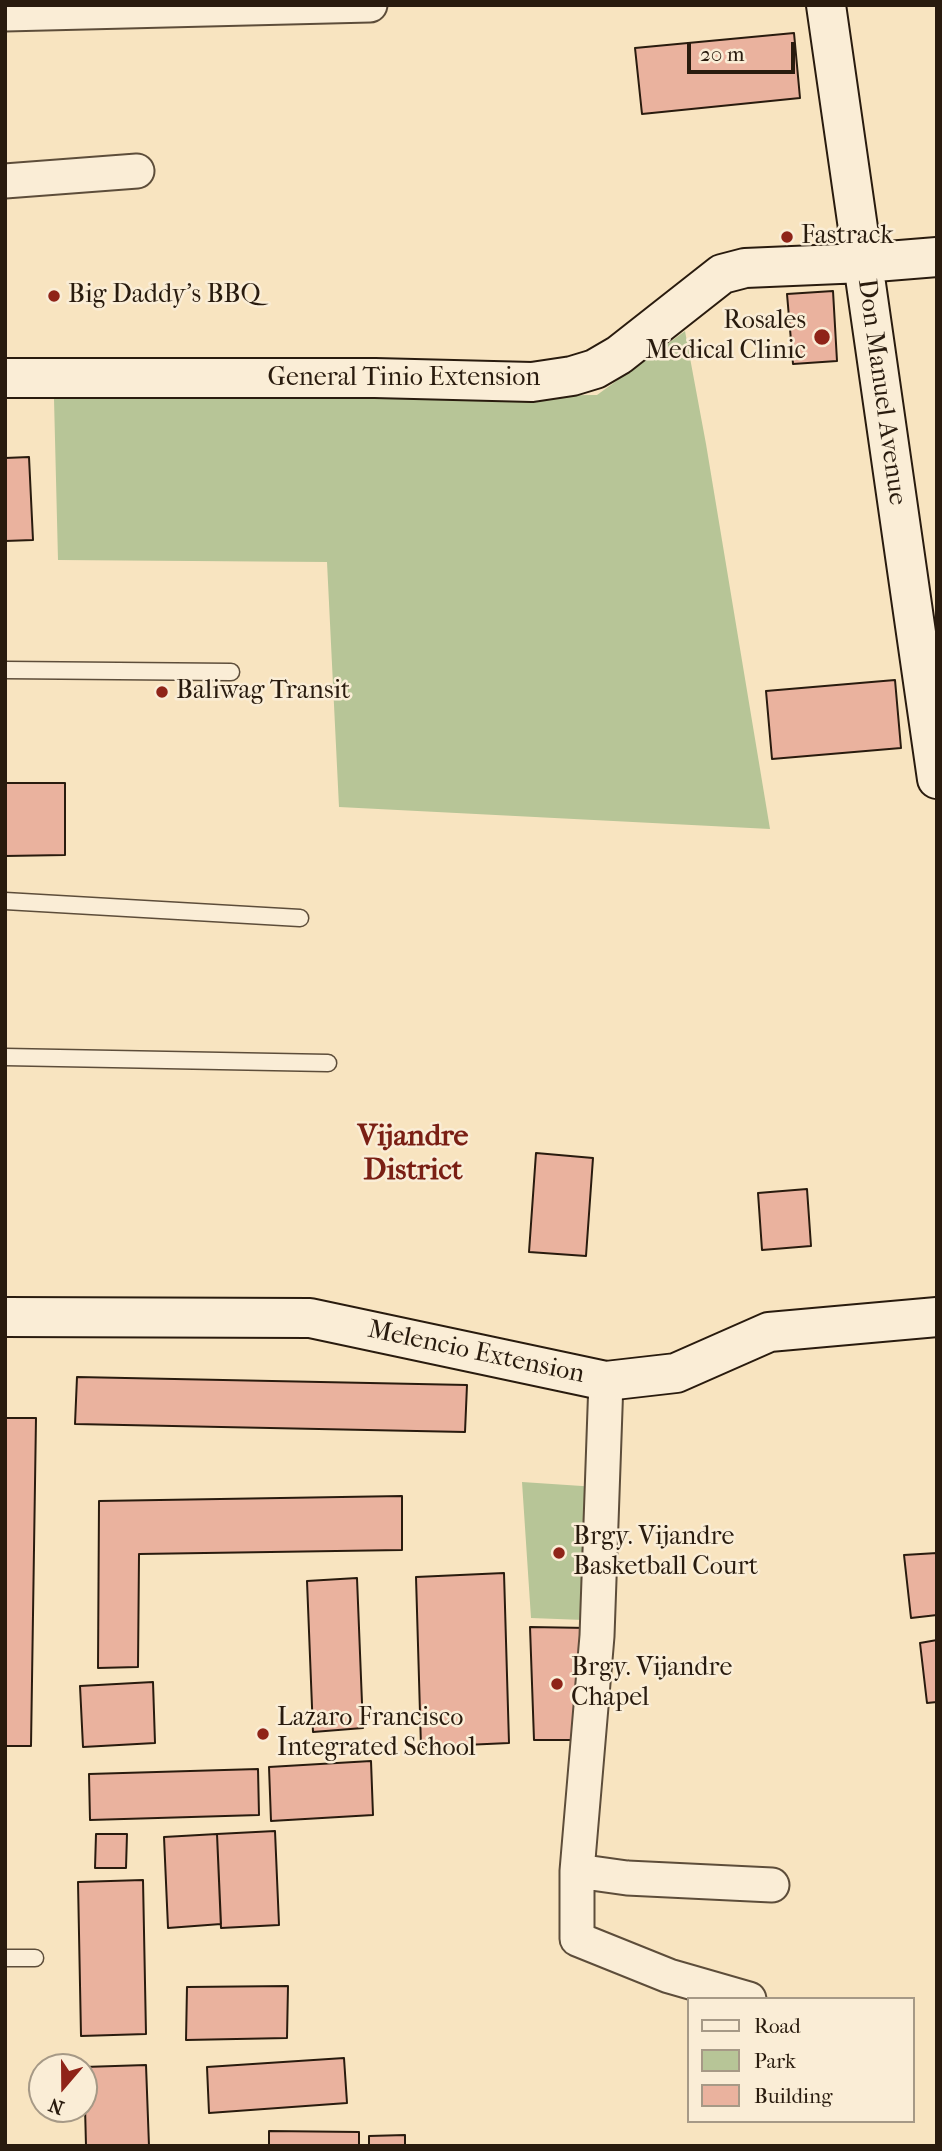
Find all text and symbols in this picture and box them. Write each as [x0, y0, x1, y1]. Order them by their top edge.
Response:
scale bar [690, 28, 799, 72]
text: 20 m [700, 42, 744, 66]
place label: Fastrack [801, 221, 894, 253]
marker: Fastrack [779, 229, 795, 245]
street label: Don Manuel Avenue [850, 277, 912, 507]
place label: Big Daddy's BBQ [68, 280, 261, 312]
marker: Big Daddy's BBQ [46, 288, 62, 304]
place label: Rosales Medical Clinic [645, 306, 806, 368]
marker: Rosales Medical Clinic [812, 327, 832, 347]
street label: General Tinio Extension [268, 363, 540, 395]
place label: Baliwag Transit [176, 676, 350, 708]
marker: Baliwag Transit [154, 684, 170, 700]
district label: Vijandre District [358, 1120, 468, 1190]
street label: Melencio Extension [365, 1315, 587, 1391]
place label: Brgy. Vijandre Basketball Court [573, 1522, 758, 1584]
marker: Brgy. Vijandre Basketball Court [551, 1545, 567, 1561]
place label: Brgy. Vijandre Chapel [571, 1653, 732, 1714]
marker: Brgy. Vijandre Chapel [549, 1676, 565, 1692]
place label: Lazaro Francisco Integrated School [277, 1703, 476, 1764]
marker: Lazaro Francisco Integrated School [255, 1726, 271, 1742]
legend [687, 1997, 914, 2123]
text: Road [754, 2014, 801, 2038]
text: Park [754, 2049, 796, 2073]
north arrow [28, 2053, 98, 2123]
text: Building [754, 2084, 832, 2108]
text: N [46, 2093, 67, 2119]

